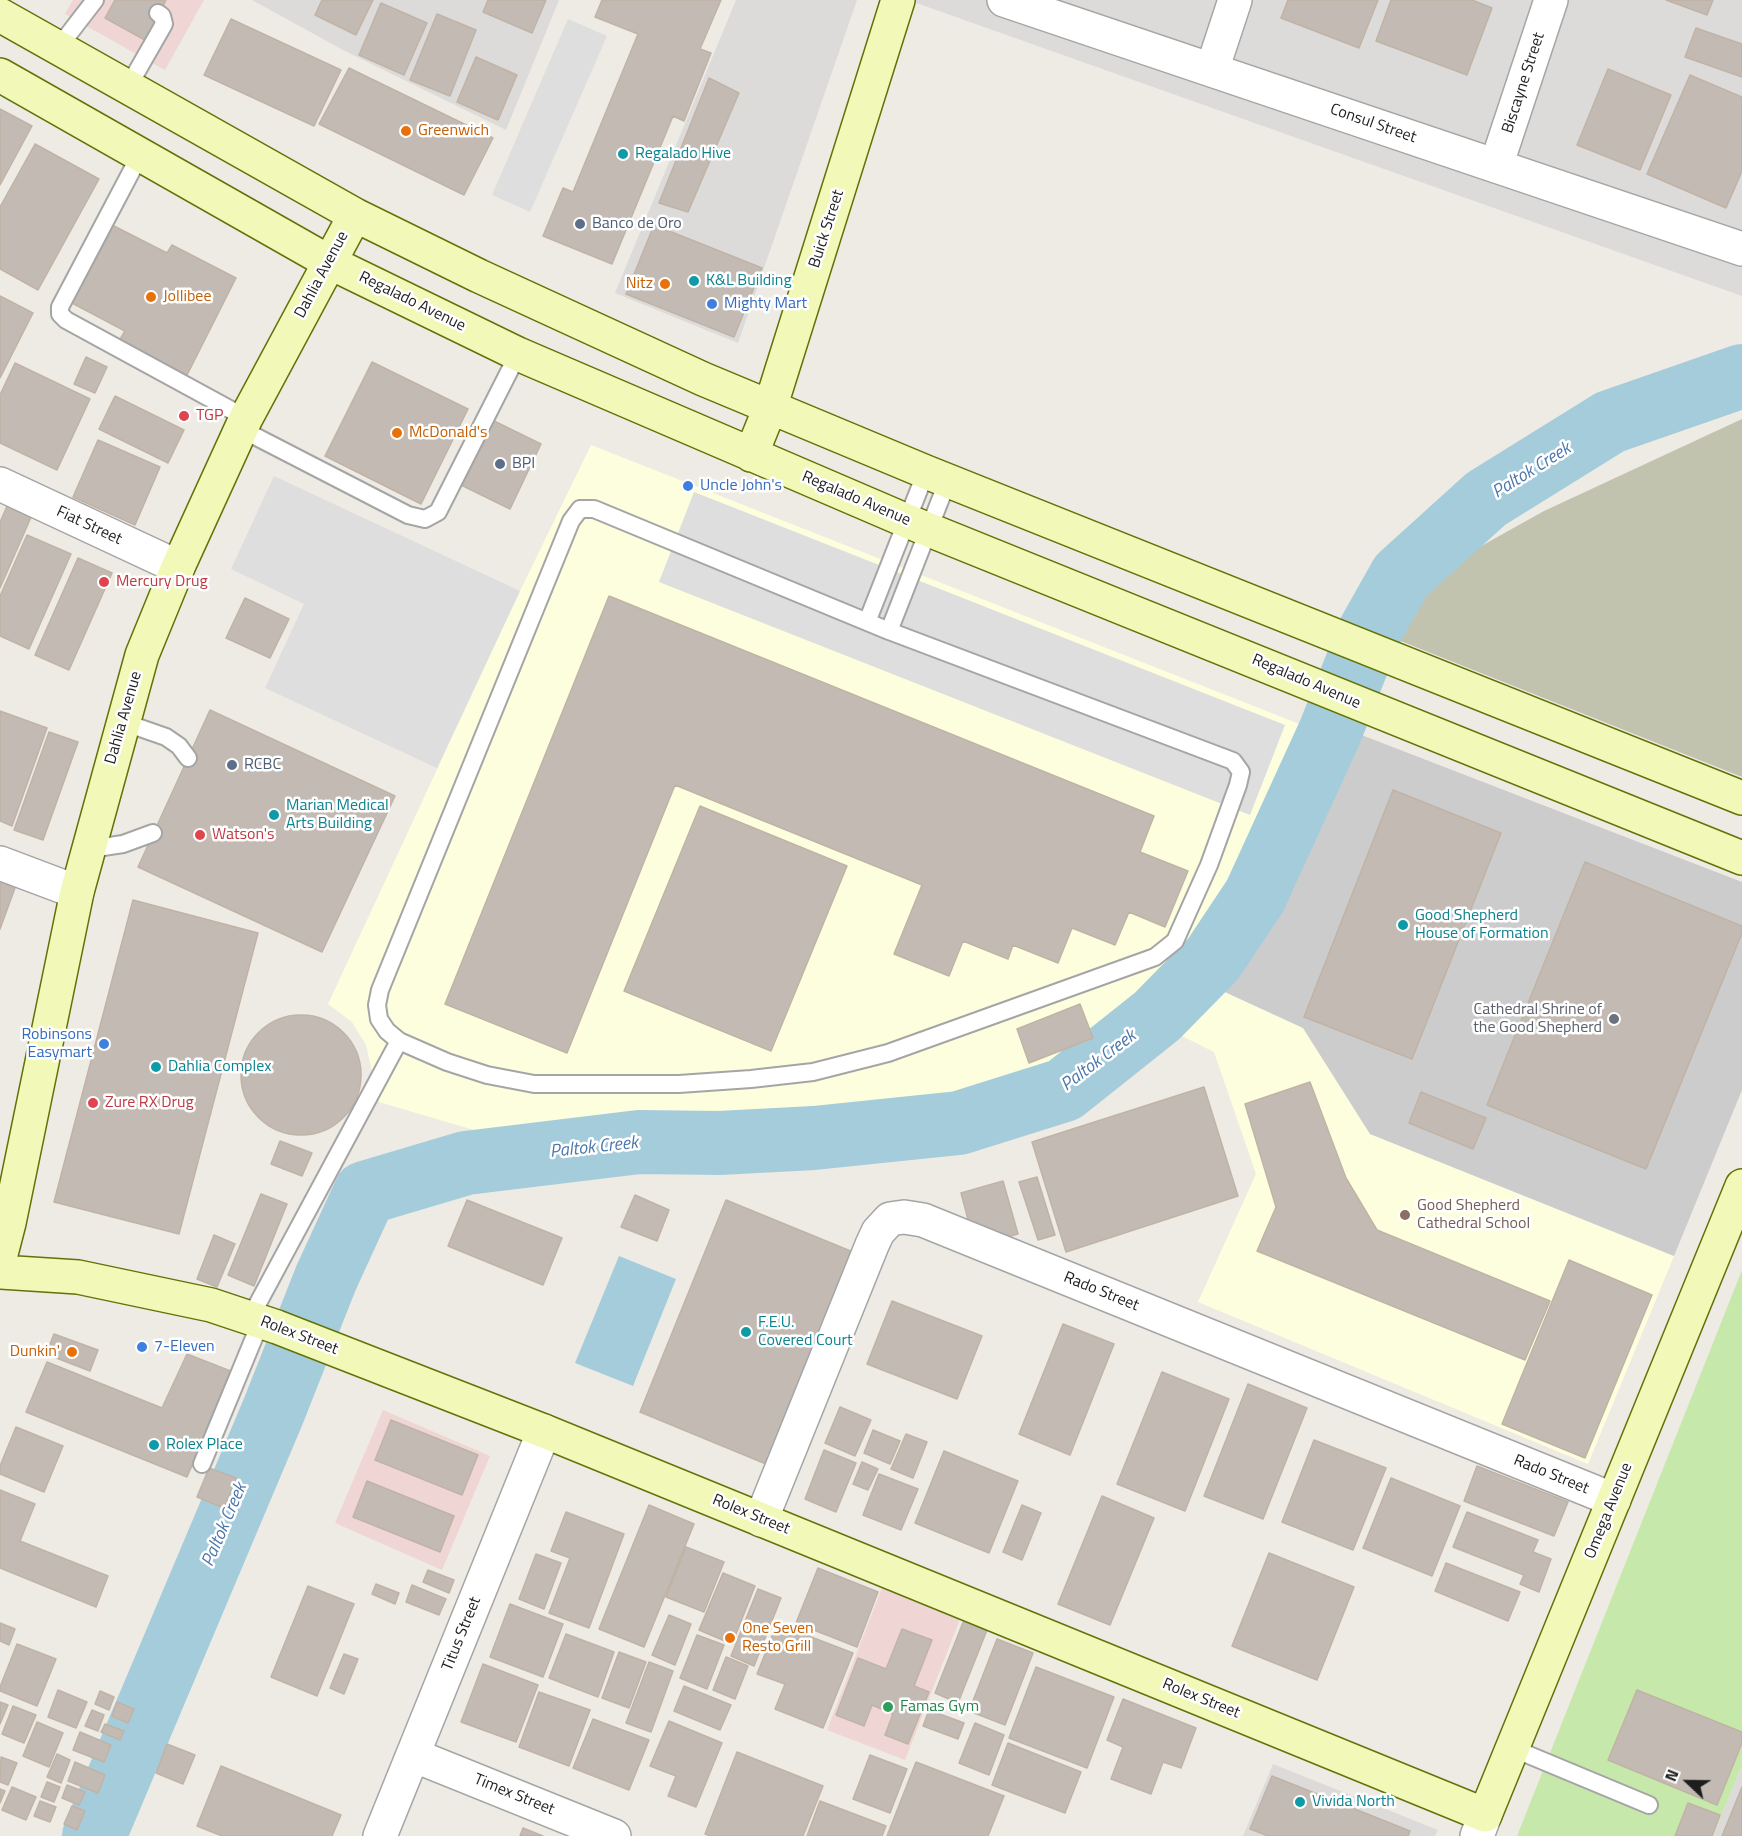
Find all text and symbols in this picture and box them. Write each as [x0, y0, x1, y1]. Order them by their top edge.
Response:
street label: Biscayne Street [1499, 30, 1549, 136]
street label: Consul Street [1327, 100, 1419, 148]
place label: Greenwich [418, 121, 489, 141]
marker: Greenwich [399, 124, 413, 138]
place label: Regalado Hive [635, 144, 731, 164]
marker: Regalado Hive [616, 147, 630, 161]
street label: Buick Street [805, 187, 849, 271]
place label: Banco de Oro [592, 214, 682, 234]
marker: Banco de Oro [573, 217, 587, 231]
street label: Dahlia Avenue [291, 228, 353, 322]
street label: Regalado Avenue [356, 268, 468, 336]
place label: K&L Building [706, 271, 792, 291]
place label: Nitz [626, 274, 653, 294]
marker: K&L Building [687, 274, 701, 288]
marker: Nitz [658, 277, 672, 291]
place label: Jollibee [163, 287, 211, 307]
marker: Jollibee [144, 290, 158, 304]
place label: Mighty Mart [724, 294, 807, 314]
marker: Mighty Mart [705, 297, 719, 311]
place label: TGP [196, 406, 223, 426]
marker: TGP [177, 409, 191, 423]
place label: McDonald's [409, 423, 488, 443]
marker: McDonald's [390, 426, 404, 440]
water label: Paltok Creek [1489, 438, 1575, 504]
place label: BPI [512, 454, 535, 474]
marker: BPI [493, 457, 507, 471]
street label: Regalado Avenue [799, 467, 913, 531]
place label: Uncle John's [700, 476, 782, 496]
marker: Uncle John's [681, 479, 695, 493]
street label: Fiat Street [53, 502, 125, 550]
place label: Mercury Drug [116, 572, 208, 592]
marker: Mercury Drug [97, 575, 111, 589]
street label: Regalado Avenue [1249, 650, 1363, 714]
street label: Dahlia Avenue [102, 669, 146, 767]
place label: RCBC [244, 755, 281, 775]
marker: RCBC [225, 758, 239, 772]
place label: Marian Medical Arts Building [286, 796, 389, 834]
marker: Marian Medical Arts Building [267, 808, 281, 822]
place label: Watson's [212, 825, 275, 845]
marker: Watson's [193, 828, 207, 842]
place label: Good Shepherd House of Formation [1415, 906, 1549, 944]
marker: Good Shepherd House of Formation [1396, 918, 1410, 932]
place label: Cathedral Shrine of the Good Shepherd [1473, 1000, 1602, 1038]
marker: Cathedral Shrine of the Good Shepherd [1607, 1012, 1621, 1026]
place label: Robinsons Easymart [21, 1025, 92, 1063]
water label: Paltok Creek [1057, 1026, 1141, 1096]
marker: Robinsons Easymart [97, 1037, 111, 1051]
place label: Dahlia Complex [168, 1057, 271, 1077]
marker: Dahlia Complex [149, 1060, 163, 1074]
place label: Zure RX Drug [105, 1093, 194, 1113]
marker: Zure RX Drug [86, 1096, 100, 1110]
water label: Paltok Creek [549, 1133, 639, 1163]
place label: Good Shepherd Cathedral School [1417, 1196, 1530, 1234]
marker: Good Shepherd Cathedral School [1398, 1208, 1412, 1222]
street label: Rado Street [1061, 1268, 1141, 1316]
street label: Rolex Street [257, 1312, 341, 1360]
place label: F.E.U. Covered Court [758, 1313, 853, 1351]
marker: F.E.U. Covered Court [739, 1325, 753, 1339]
place label: 7-Eleven [154, 1337, 215, 1357]
marker: 7-Eleven [135, 1340, 149, 1354]
place label: Dunkin' [10, 1342, 60, 1362]
marker: Dunkin' [65, 1345, 79, 1359]
place label: Rolex Place [166, 1435, 243, 1455]
marker: Rolex Place [147, 1438, 161, 1452]
street label: Rado Street [1511, 1451, 1591, 1499]
street label: Omega Avenue [1581, 1460, 1637, 1562]
water label: Paltok Creek [198, 1480, 252, 1570]
street label: Rolex Street [709, 1491, 793, 1539]
street label: Titus Street [438, 1594, 486, 1674]
place label: One Seven Resto Grill [742, 1619, 814, 1657]
marker: One Seven Resto Grill [723, 1631, 737, 1645]
street label: Rolex Street [1159, 1675, 1243, 1723]
place label: Famas Gym [900, 1697, 979, 1717]
marker: Famas Gym [881, 1700, 895, 1714]
north arrow [1658, 1752, 1718, 1812]
text: N [1658, 1766, 1685, 1785]
street label: Timex Street [471, 1770, 557, 1820]
place label: Vivida North [1312, 1792, 1395, 1812]
marker: Vivida North [1293, 1795, 1307, 1809]

